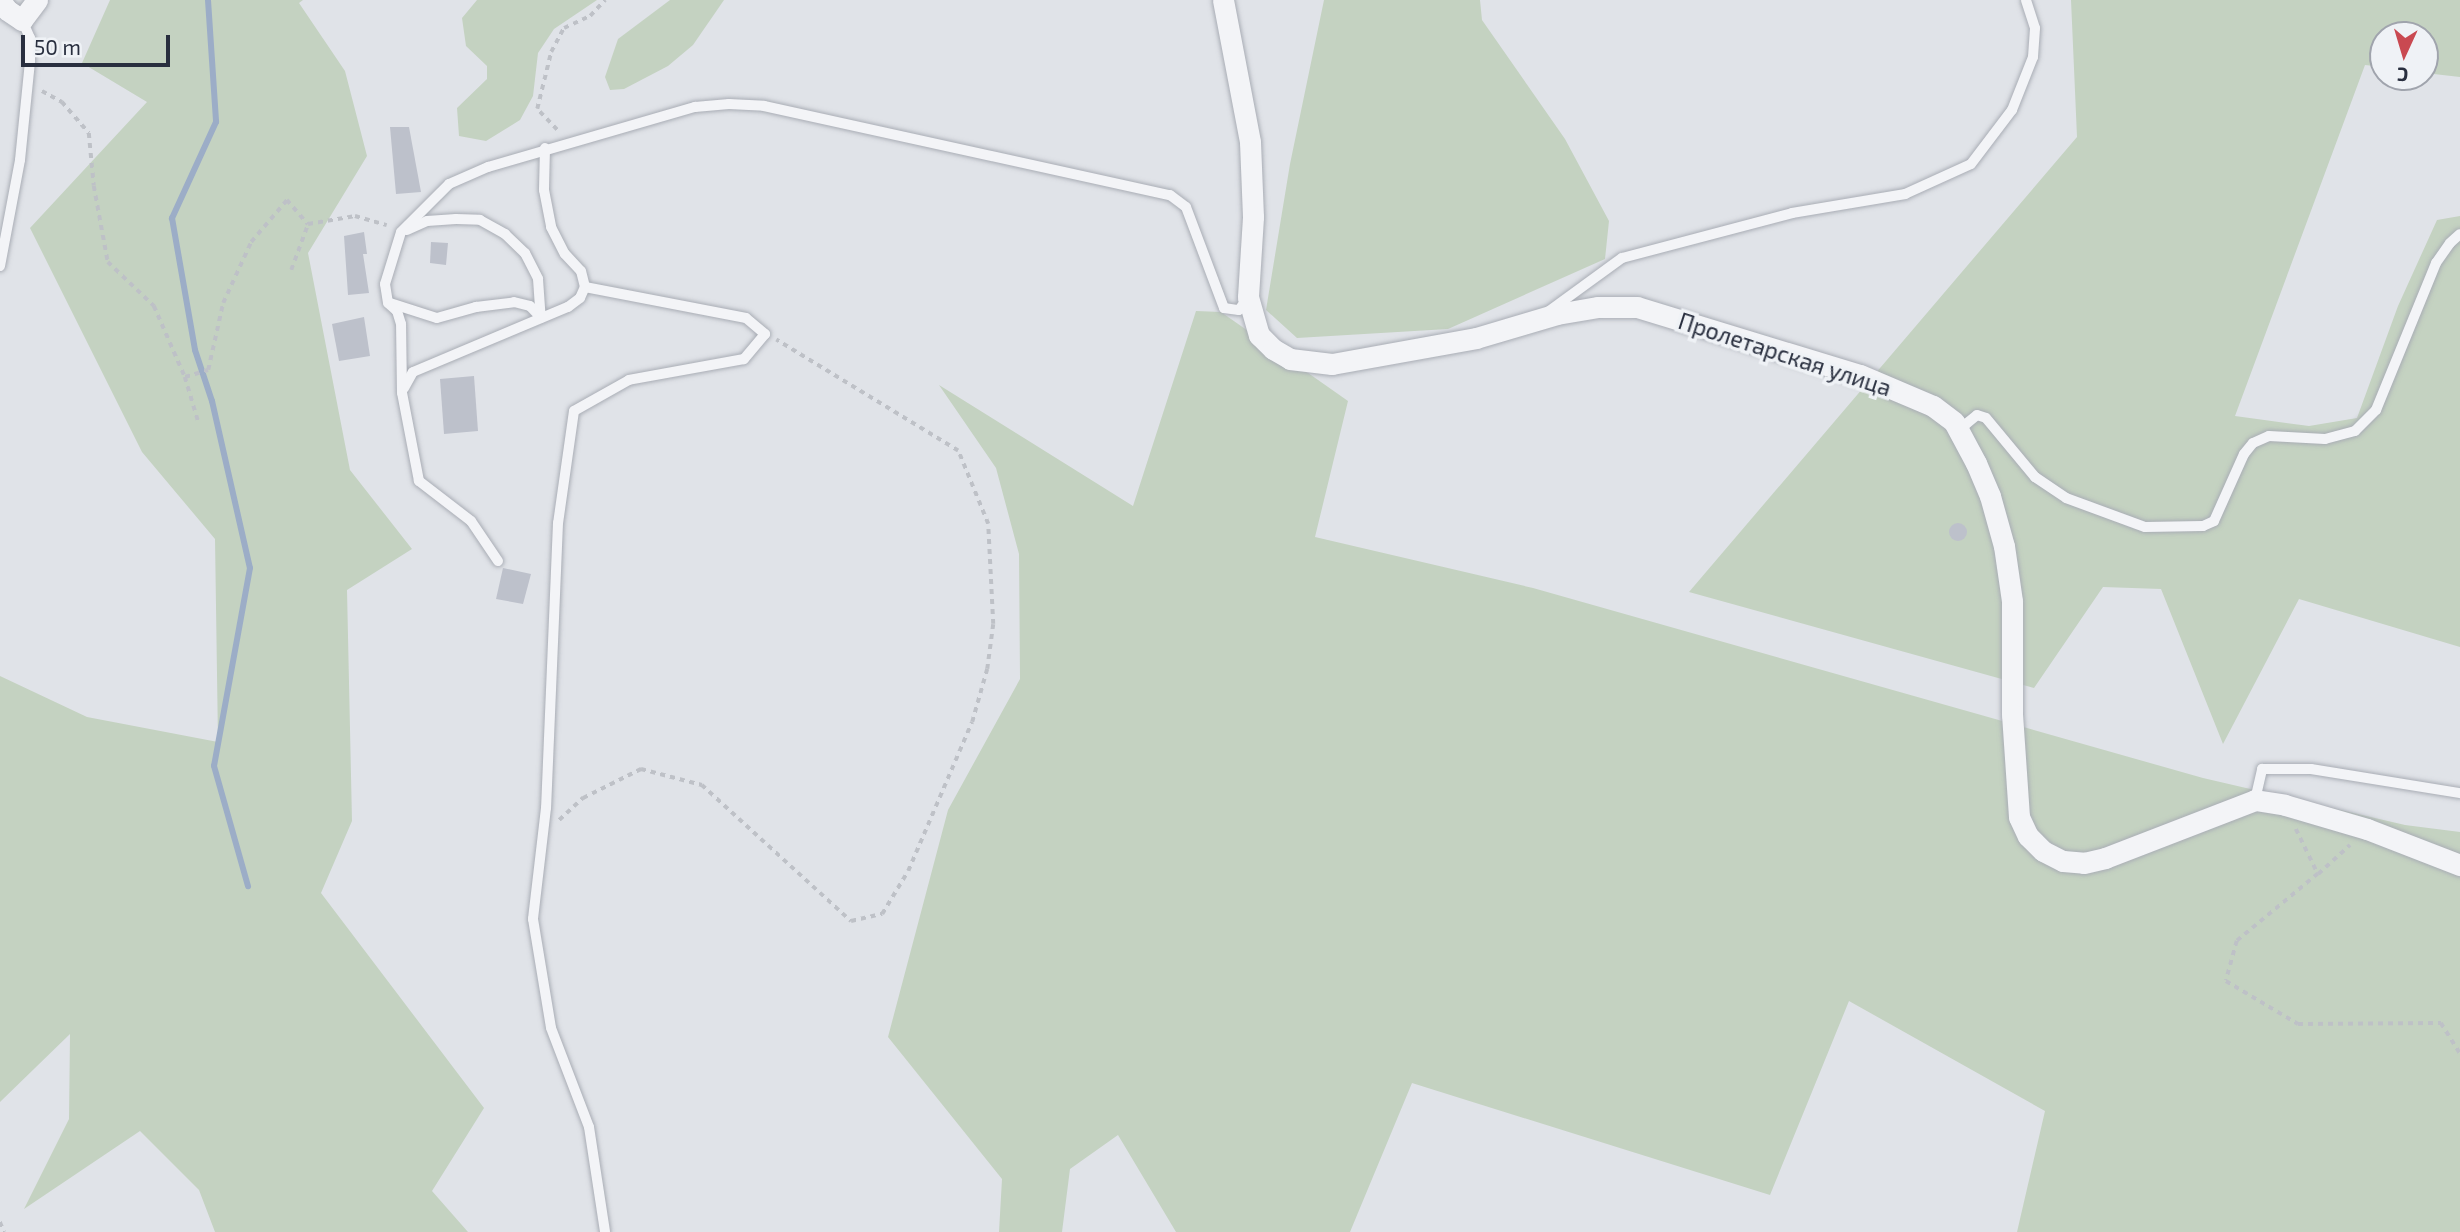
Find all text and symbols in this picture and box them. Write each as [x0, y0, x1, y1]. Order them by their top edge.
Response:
scale bar [24, 21, 173, 65]
north arrow [2369, 21, 2439, 91]
text: 50 m [34, 34, 81, 59]
text: С [2396, 64, 2409, 87]
street label: Пролетарская улица [1675, 307, 1895, 401]

